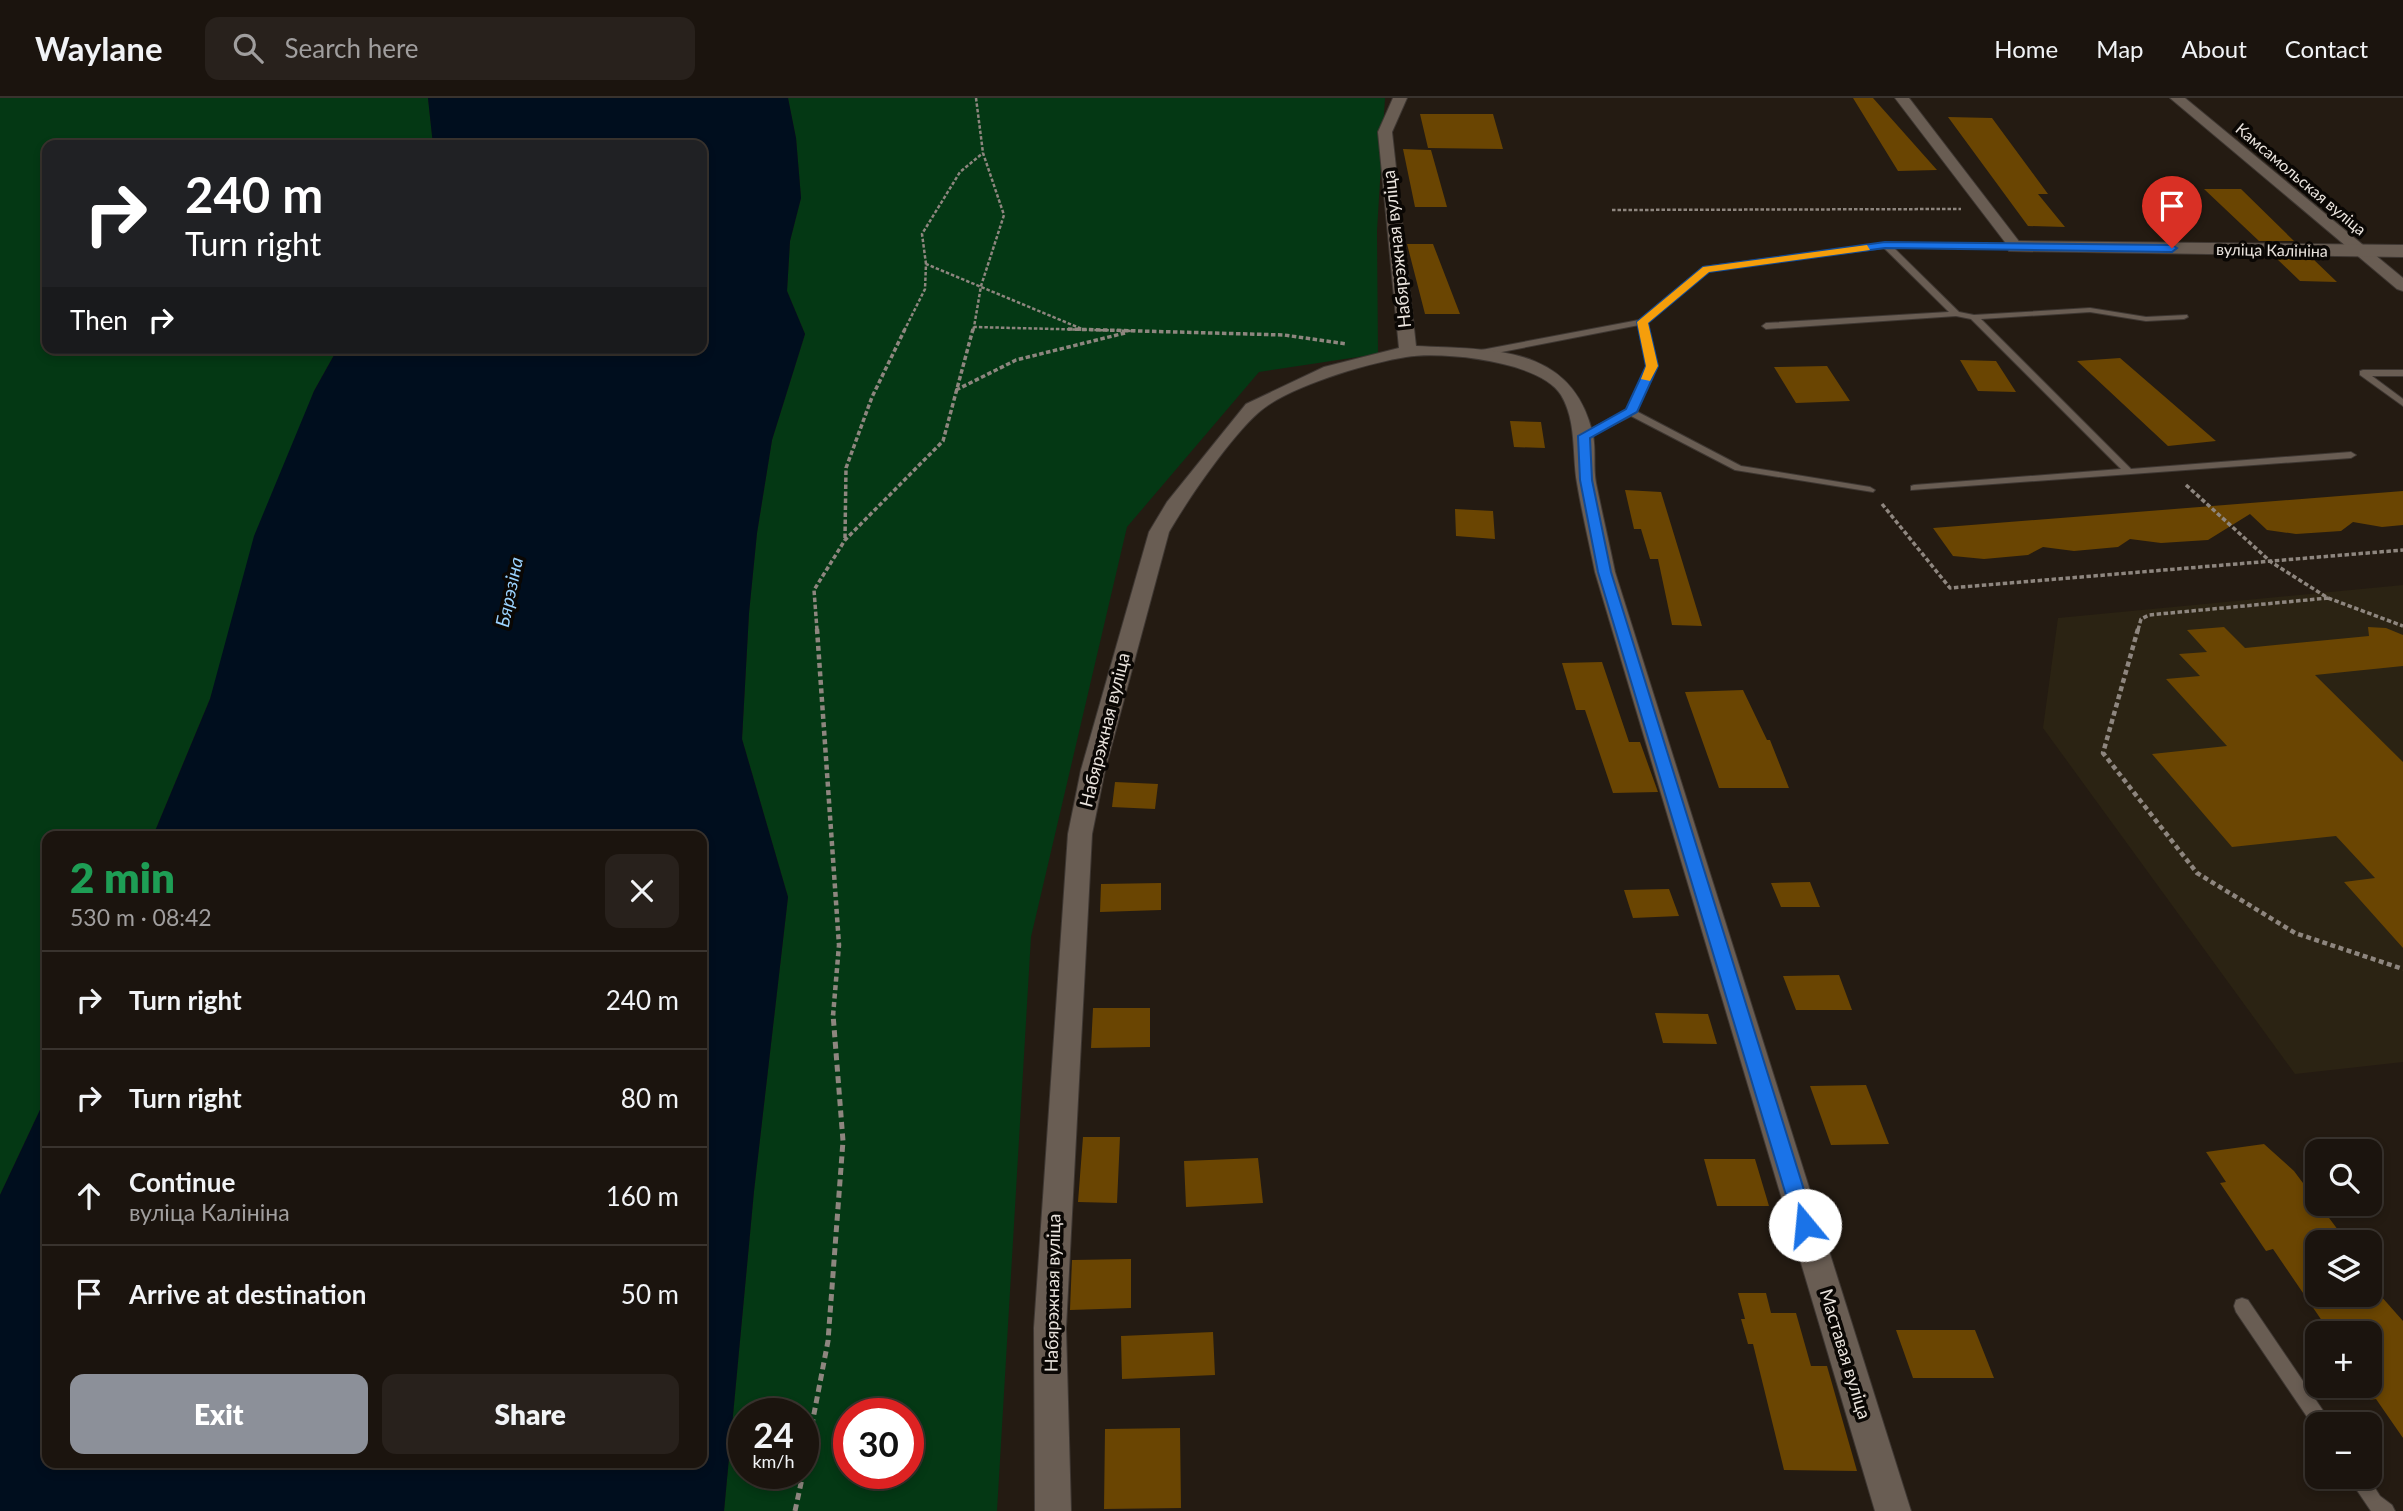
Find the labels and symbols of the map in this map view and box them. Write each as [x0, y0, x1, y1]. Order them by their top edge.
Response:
street label: Камсамольская вуліца [2232, 118, 2370, 239]
street label: Набярэжная вуліца [1377, 169, 1415, 329]
pin [2142, 176, 2202, 248]
street label: вуліца Калініна [2216, 239, 2328, 260]
water label: Бярэзіна [490, 555, 527, 629]
street label: Набярэжная вуліца [1074, 650, 1134, 809]
position arrow [1768, 1188, 1842, 1262]
street label: Набярэжная вуліца [1040, 1214, 1064, 1372]
street label: Маставая вуліца [1816, 1286, 1876, 1422]
speed limit sign: 30 [833, 1398, 924, 1489]

